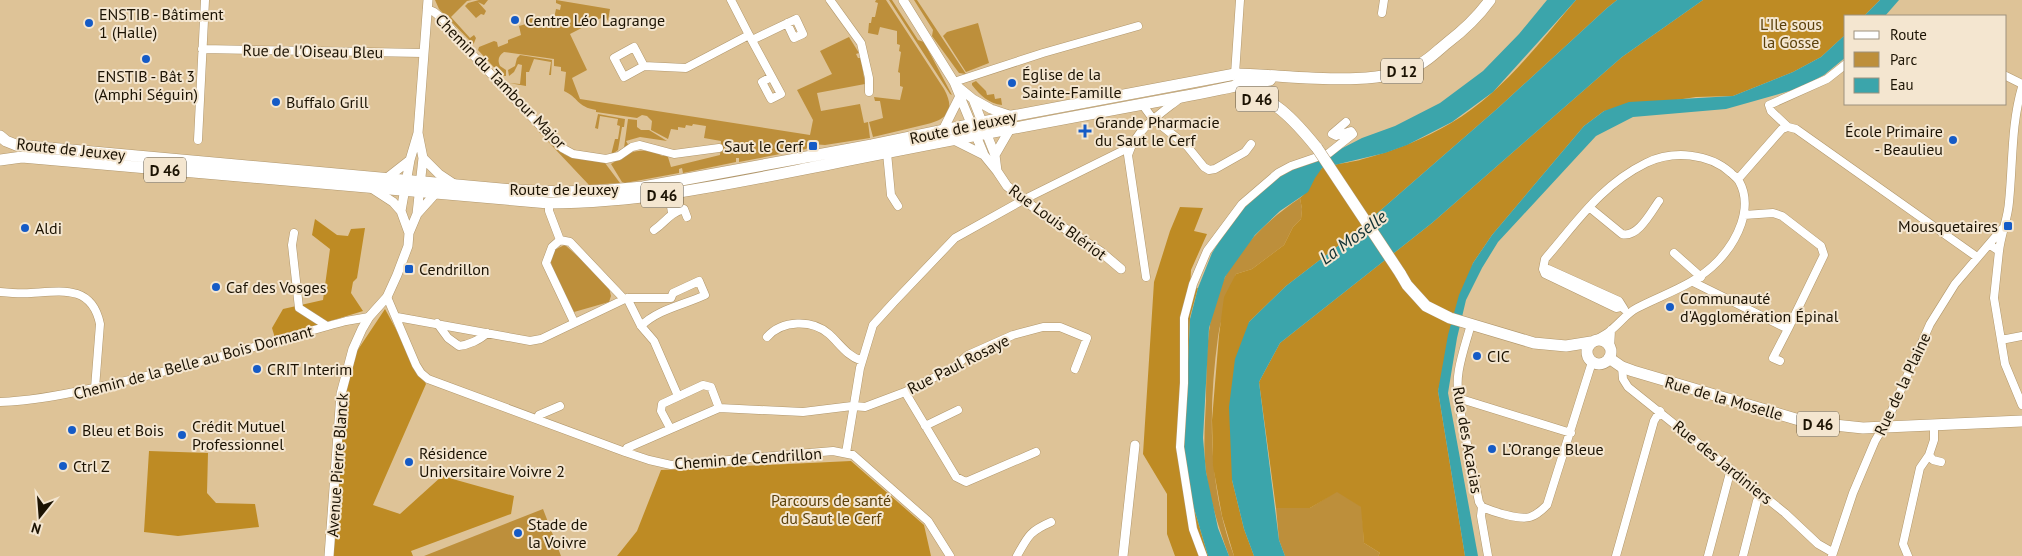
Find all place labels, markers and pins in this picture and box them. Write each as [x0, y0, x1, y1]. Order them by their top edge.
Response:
place label: ENSTIB - Bâtiment 1 (Halle) [99, 4, 224, 42]
place label: Centre Léo Lagrange [525, 10, 665, 30]
marker: Centre Léo Lagrange [509, 14, 521, 26]
marker: ENSTIB - Bâtiment 1 (Halle) [83, 17, 95, 29]
marker: ENSTIB - Bât 3 (Amphi Séguin) [140, 53, 152, 65]
place label: Église de la Sainte-Famille [1022, 64, 1122, 102]
place label: ENSTIB - Bât 3 (Amphi Séguin) [94, 66, 198, 104]
marker: Église de la Sainte-Famille [1006, 77, 1018, 89]
place label: Buffalo Grill [286, 92, 369, 112]
marker: Buffalo Grill [270, 96, 282, 108]
place label: Grande Pharmacie du Saut le Cerf [1095, 112, 1220, 150]
place label: École Primaire - Beaulieu [1845, 121, 1943, 159]
marker: Grande Pharmacie du Saut le Cerf [1079, 125, 1091, 137]
marker: École Primaire - Beaulieu [1947, 134, 1959, 146]
place label: Saut le Cerf [724, 136, 804, 156]
marker: Saut le Cerf [807, 140, 819, 152]
place label: Mousquetaires [1898, 216, 1998, 236]
place label: Aldi [35, 218, 62, 238]
marker: Mousquetaires [2002, 220, 2014, 232]
marker: Aldi [19, 222, 31, 234]
place label: Cendrillon [419, 259, 489, 279]
marker: Cendrillon [403, 263, 415, 275]
place label: Caf des Vosges [226, 277, 327, 297]
marker: Caf des Vosges [210, 281, 222, 293]
place label: Communauté d'Agglomération Épinal [1680, 288, 1839, 326]
marker: Communauté d'Agglomération Épinal [1664, 301, 1676, 313]
place label: CIC [1487, 346, 1510, 366]
marker: CIC [1471, 350, 1483, 362]
place label: CRIT Interim [267, 359, 352, 379]
marker: CRIT Interim [251, 363, 263, 375]
place label: Crédit Mutuel Professionnel [192, 416, 285, 454]
place label: Bleu et Bois [82, 420, 164, 440]
marker: Bleu et Bois [66, 424, 78, 436]
marker: Crédit Mutuel Professionnel [176, 429, 188, 441]
place label: L’Orange Bleue [1502, 439, 1604, 459]
place label: Résidence Universitaire Voivre 2 [419, 443, 565, 481]
marker: L’Orange Bleue [1486, 443, 1498, 455]
place label: Ctrl Z [73, 456, 110, 476]
marker: Résidence Universitaire Voivre 2 [403, 456, 415, 468]
marker: Ctrl Z [57, 460, 69, 472]
place label: Stade de la Voivre [528, 514, 588, 552]
marker: Stade de la Voivre [512, 527, 524, 539]

